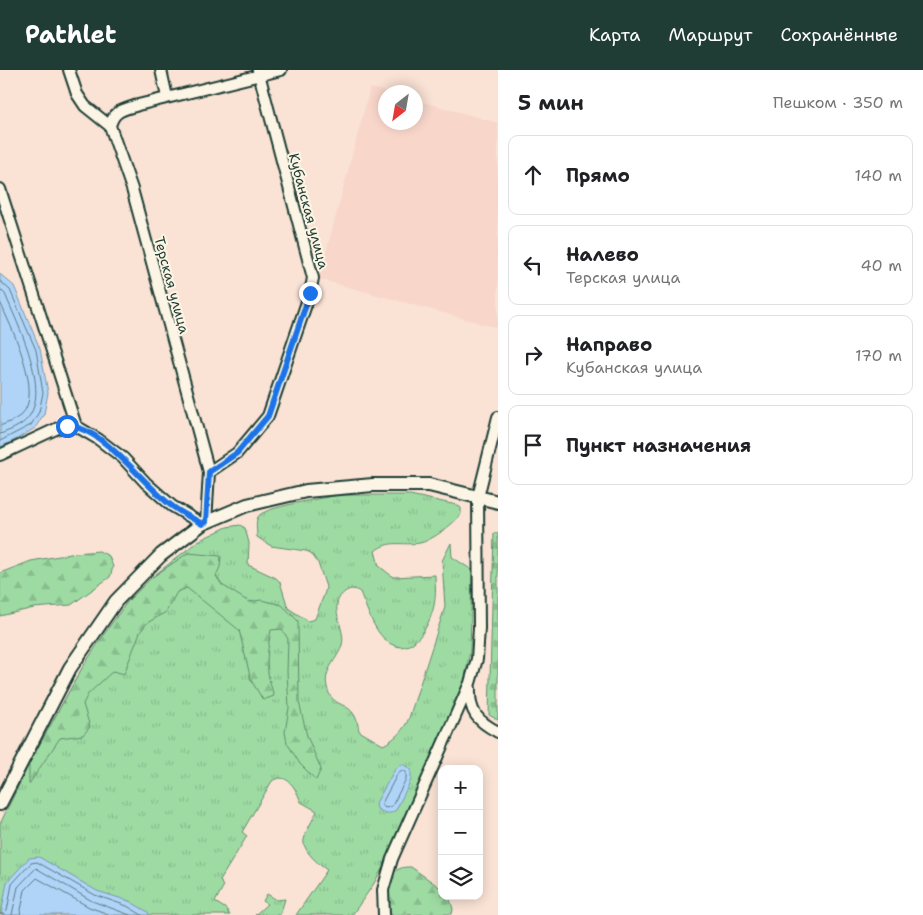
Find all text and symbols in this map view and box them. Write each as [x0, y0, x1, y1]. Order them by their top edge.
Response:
text: Pathlet [25, 19, 116, 51]
text: Карта [589, 23, 640, 47]
text: Маршрут [668, 23, 752, 47]
text: Сохранённые [780, 23, 898, 47]
north arrow [378, 85, 423, 130]
text: 5 мин [518, 89, 584, 117]
text: Пешком · 350 m [773, 92, 903, 113]
street label: Кубанская улица [285, 151, 333, 271]
icon: ahead [519, 161, 547, 189]
text: Прямо [566, 163, 630, 188]
text: 140 m [855, 165, 902, 186]
street label: Терская улица [150, 234, 194, 336]
text: Налево [566, 242, 639, 267]
icon: left [519, 251, 547, 279]
text: 40 m [860, 255, 902, 276]
text: Терская улица [566, 267, 680, 288]
route end [299, 282, 322, 305]
text: Направо [566, 332, 652, 357]
icon: right [519, 341, 547, 369]
text: 170 m [855, 345, 902, 366]
text: Кубанская улица [566, 357, 702, 378]
route start [56, 415, 79, 438]
icon: arrive [519, 431, 547, 459]
text: Пункт назначения [566, 433, 751, 458]
map controls [438, 765, 483, 900]
button: + [438, 765, 483, 810]
button: − [438, 810, 483, 855]
button: layers [438, 855, 483, 900]

